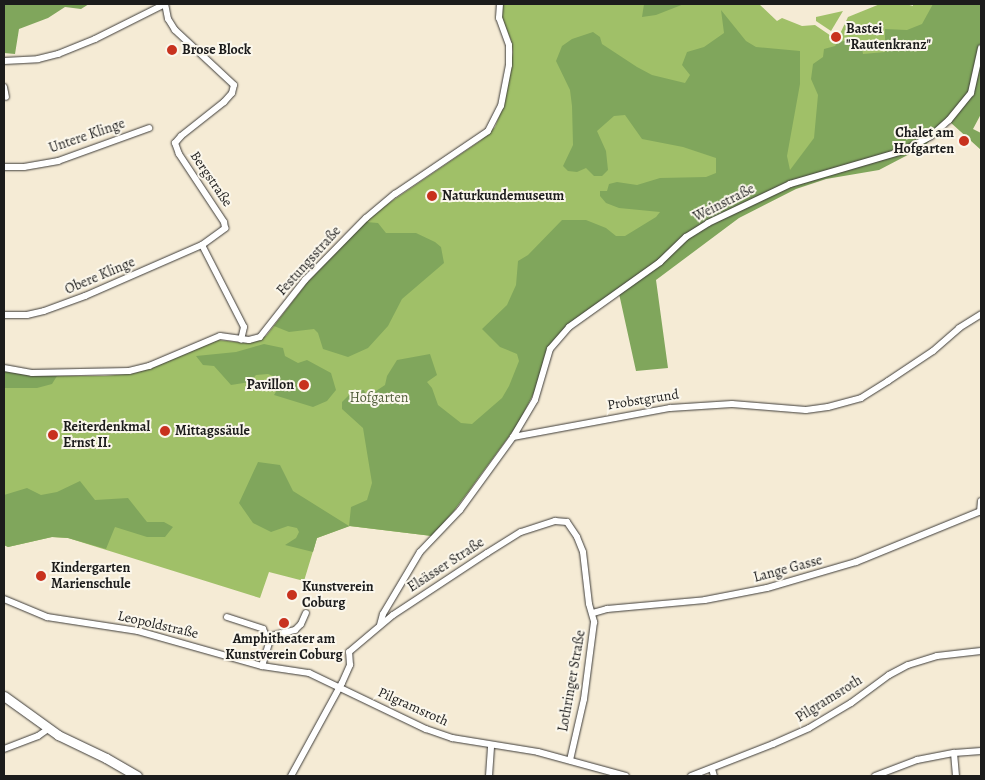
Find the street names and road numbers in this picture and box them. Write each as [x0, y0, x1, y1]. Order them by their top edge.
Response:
street label: Untere Klinge [47, 115, 127, 157]
street label: Bergstraße [186, 148, 236, 210]
street label: Weinstraße [691, 180, 757, 226]
street label: Festungsstraße [273, 223, 345, 299]
street label: Obere Klinge [62, 254, 138, 298]
street label: Probstgrund [606, 386, 680, 414]
street label: Elsässer Straße [405, 534, 487, 596]
street label: Lange Gasse [752, 552, 824, 586]
street label: Leopoldstraße [116, 608, 200, 642]
street label: Lothringer Straße [555, 629, 589, 733]
street label: Pilgramsroth [793, 672, 865, 726]
street label: Pilgramsroth [375, 684, 451, 730]

